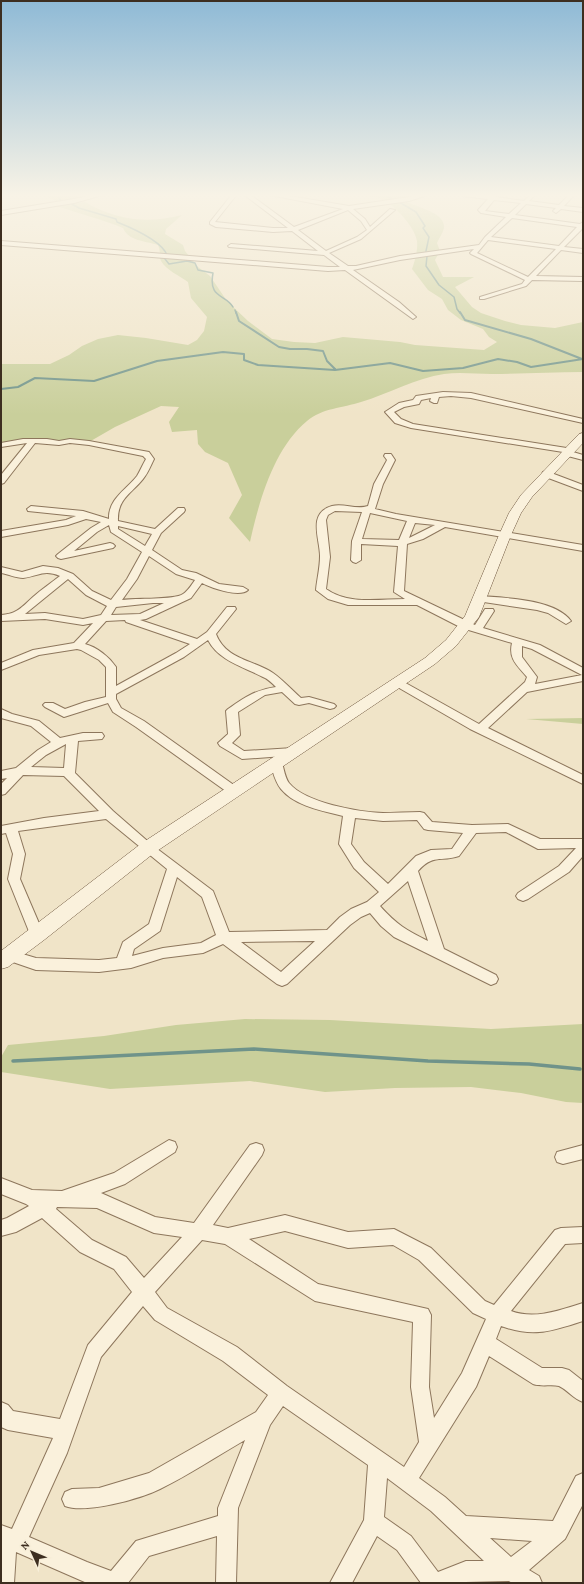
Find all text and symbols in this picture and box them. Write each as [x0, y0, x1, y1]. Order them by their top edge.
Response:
north arrow [12, 1532, 52, 1572]
text: N [18, 1538, 32, 1552]

